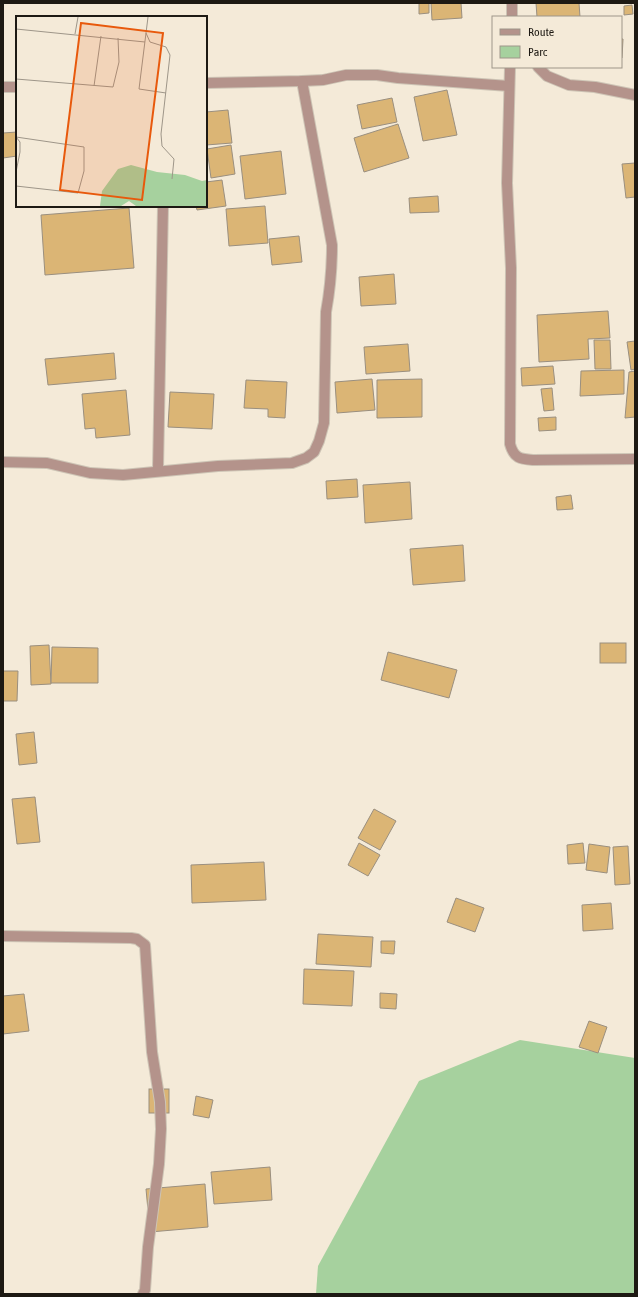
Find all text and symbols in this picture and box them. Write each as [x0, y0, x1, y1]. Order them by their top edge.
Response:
inset map [16, 16, 207, 207]
legend [492, 16, 622, 68]
text: Route [528, 25, 554, 39]
text: Parc [528, 45, 548, 59]

